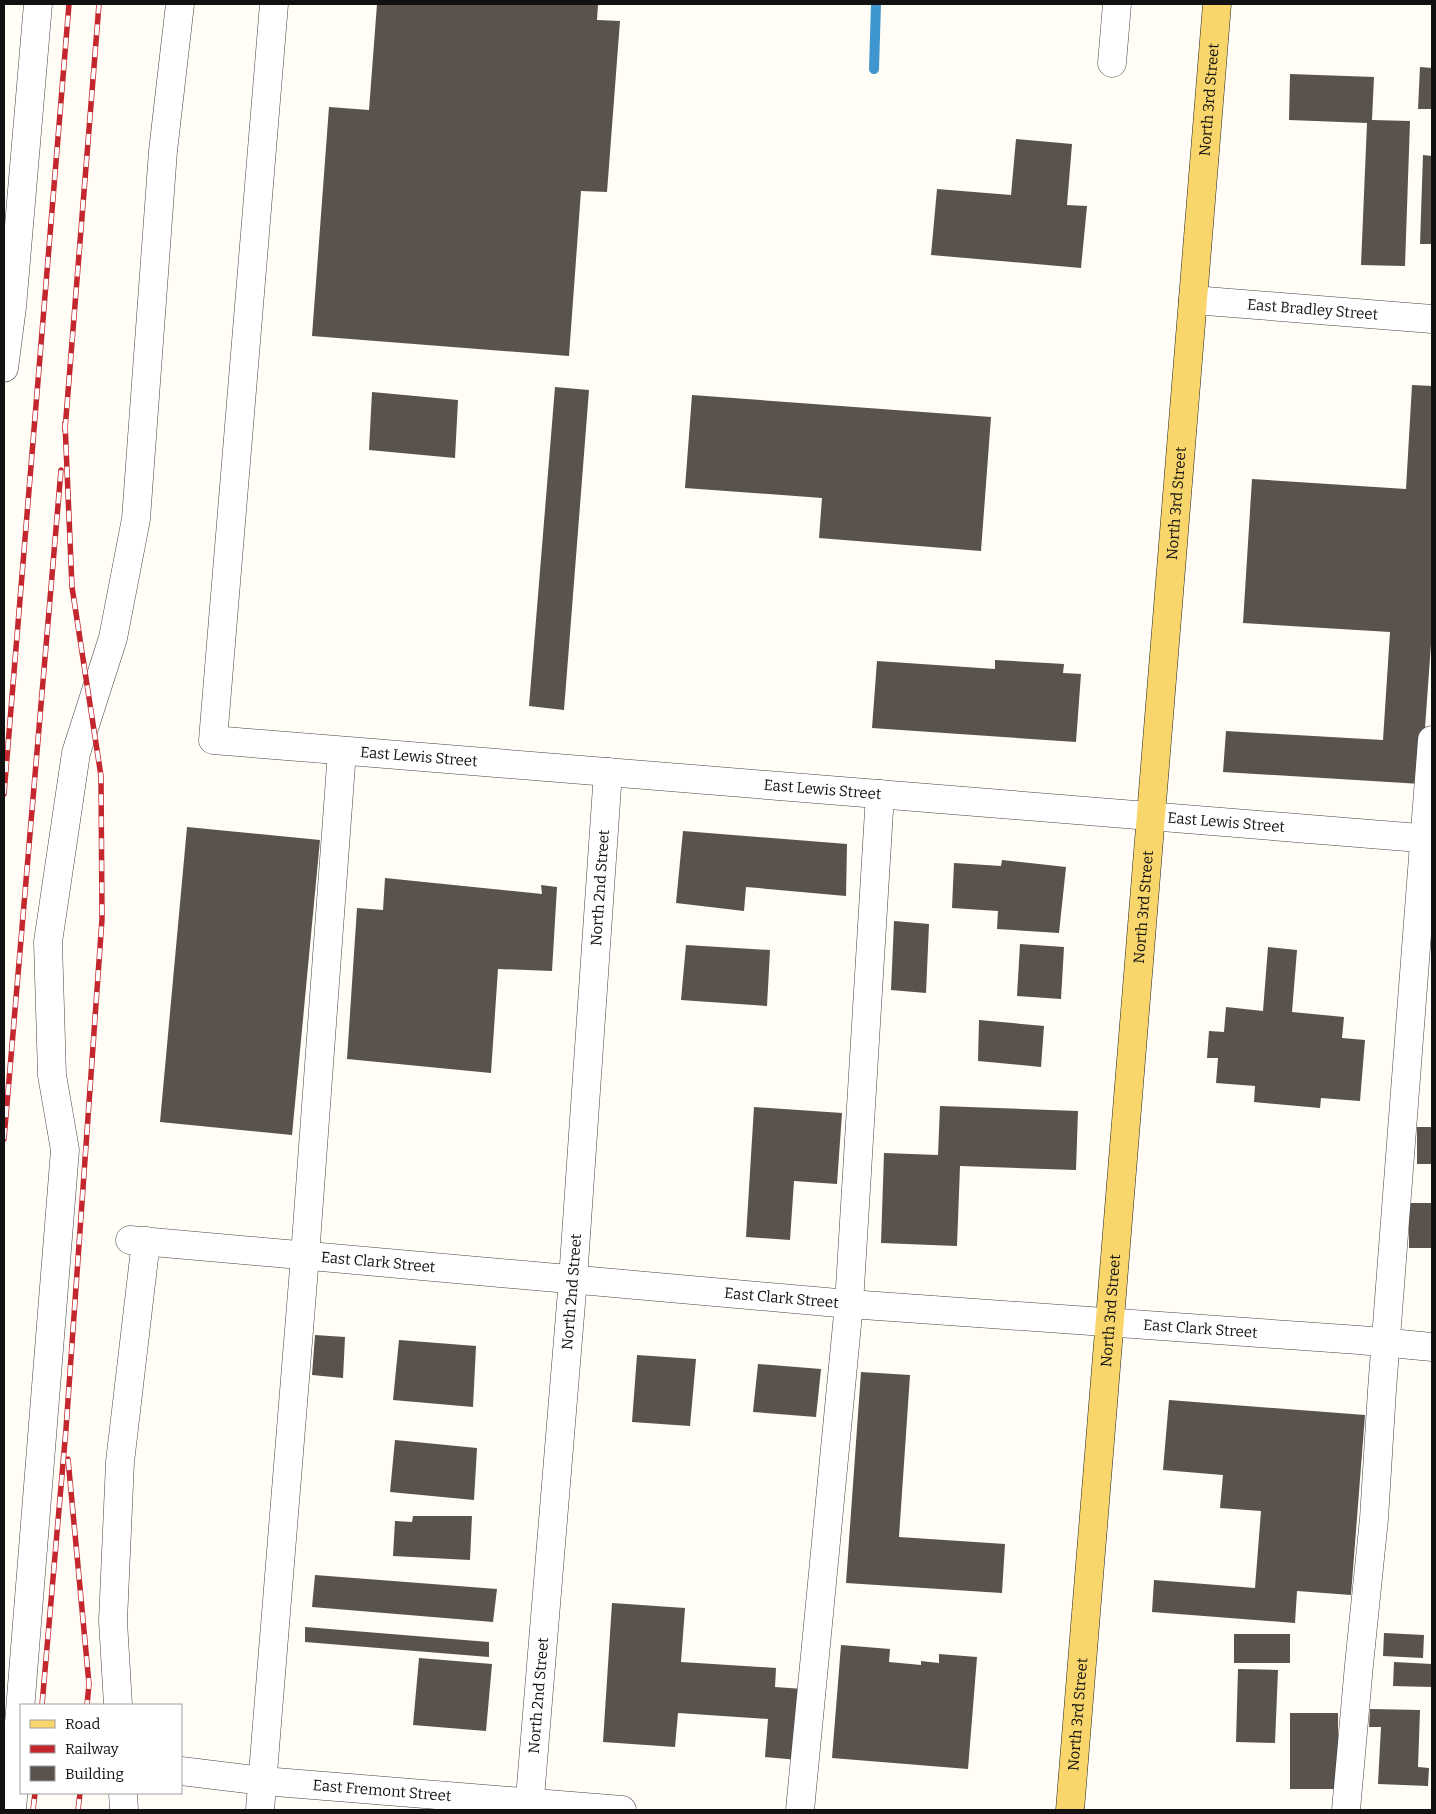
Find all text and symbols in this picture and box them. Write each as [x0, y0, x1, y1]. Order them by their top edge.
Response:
street label: North 3rd Street [1196, 42, 1223, 157]
street label: East Bradley Street [1247, 295, 1379, 324]
street label: North 3rd Street [1163, 445, 1190, 561]
street label: East Lewis Street [359, 743, 479, 771]
street label: East Lewis Street [763, 776, 883, 803]
street label: East Lewis Street [1167, 809, 1286, 836]
street label: North 2nd Street [587, 828, 613, 947]
street label: North 3rd Street [1130, 849, 1157, 964]
street label: North 2nd Street [558, 1232, 585, 1351]
street label: East Clark Street [320, 1248, 437, 1276]
street label: North 3rd Street [1097, 1253, 1124, 1368]
street label: East Clark Street [723, 1284, 840, 1312]
street label: East Clark Street [1142, 1316, 1259, 1342]
street label: North 2nd Street [525, 1636, 552, 1754]
street label: North 3rd Street [1064, 1656, 1091, 1772]
legend [20, 1704, 182, 1794]
text: Road [65, 1715, 100, 1733]
text: Railway [65, 1740, 119, 1758]
text: Building [65, 1765, 124, 1783]
street label: East Fremont Street [312, 1776, 453, 1805]

